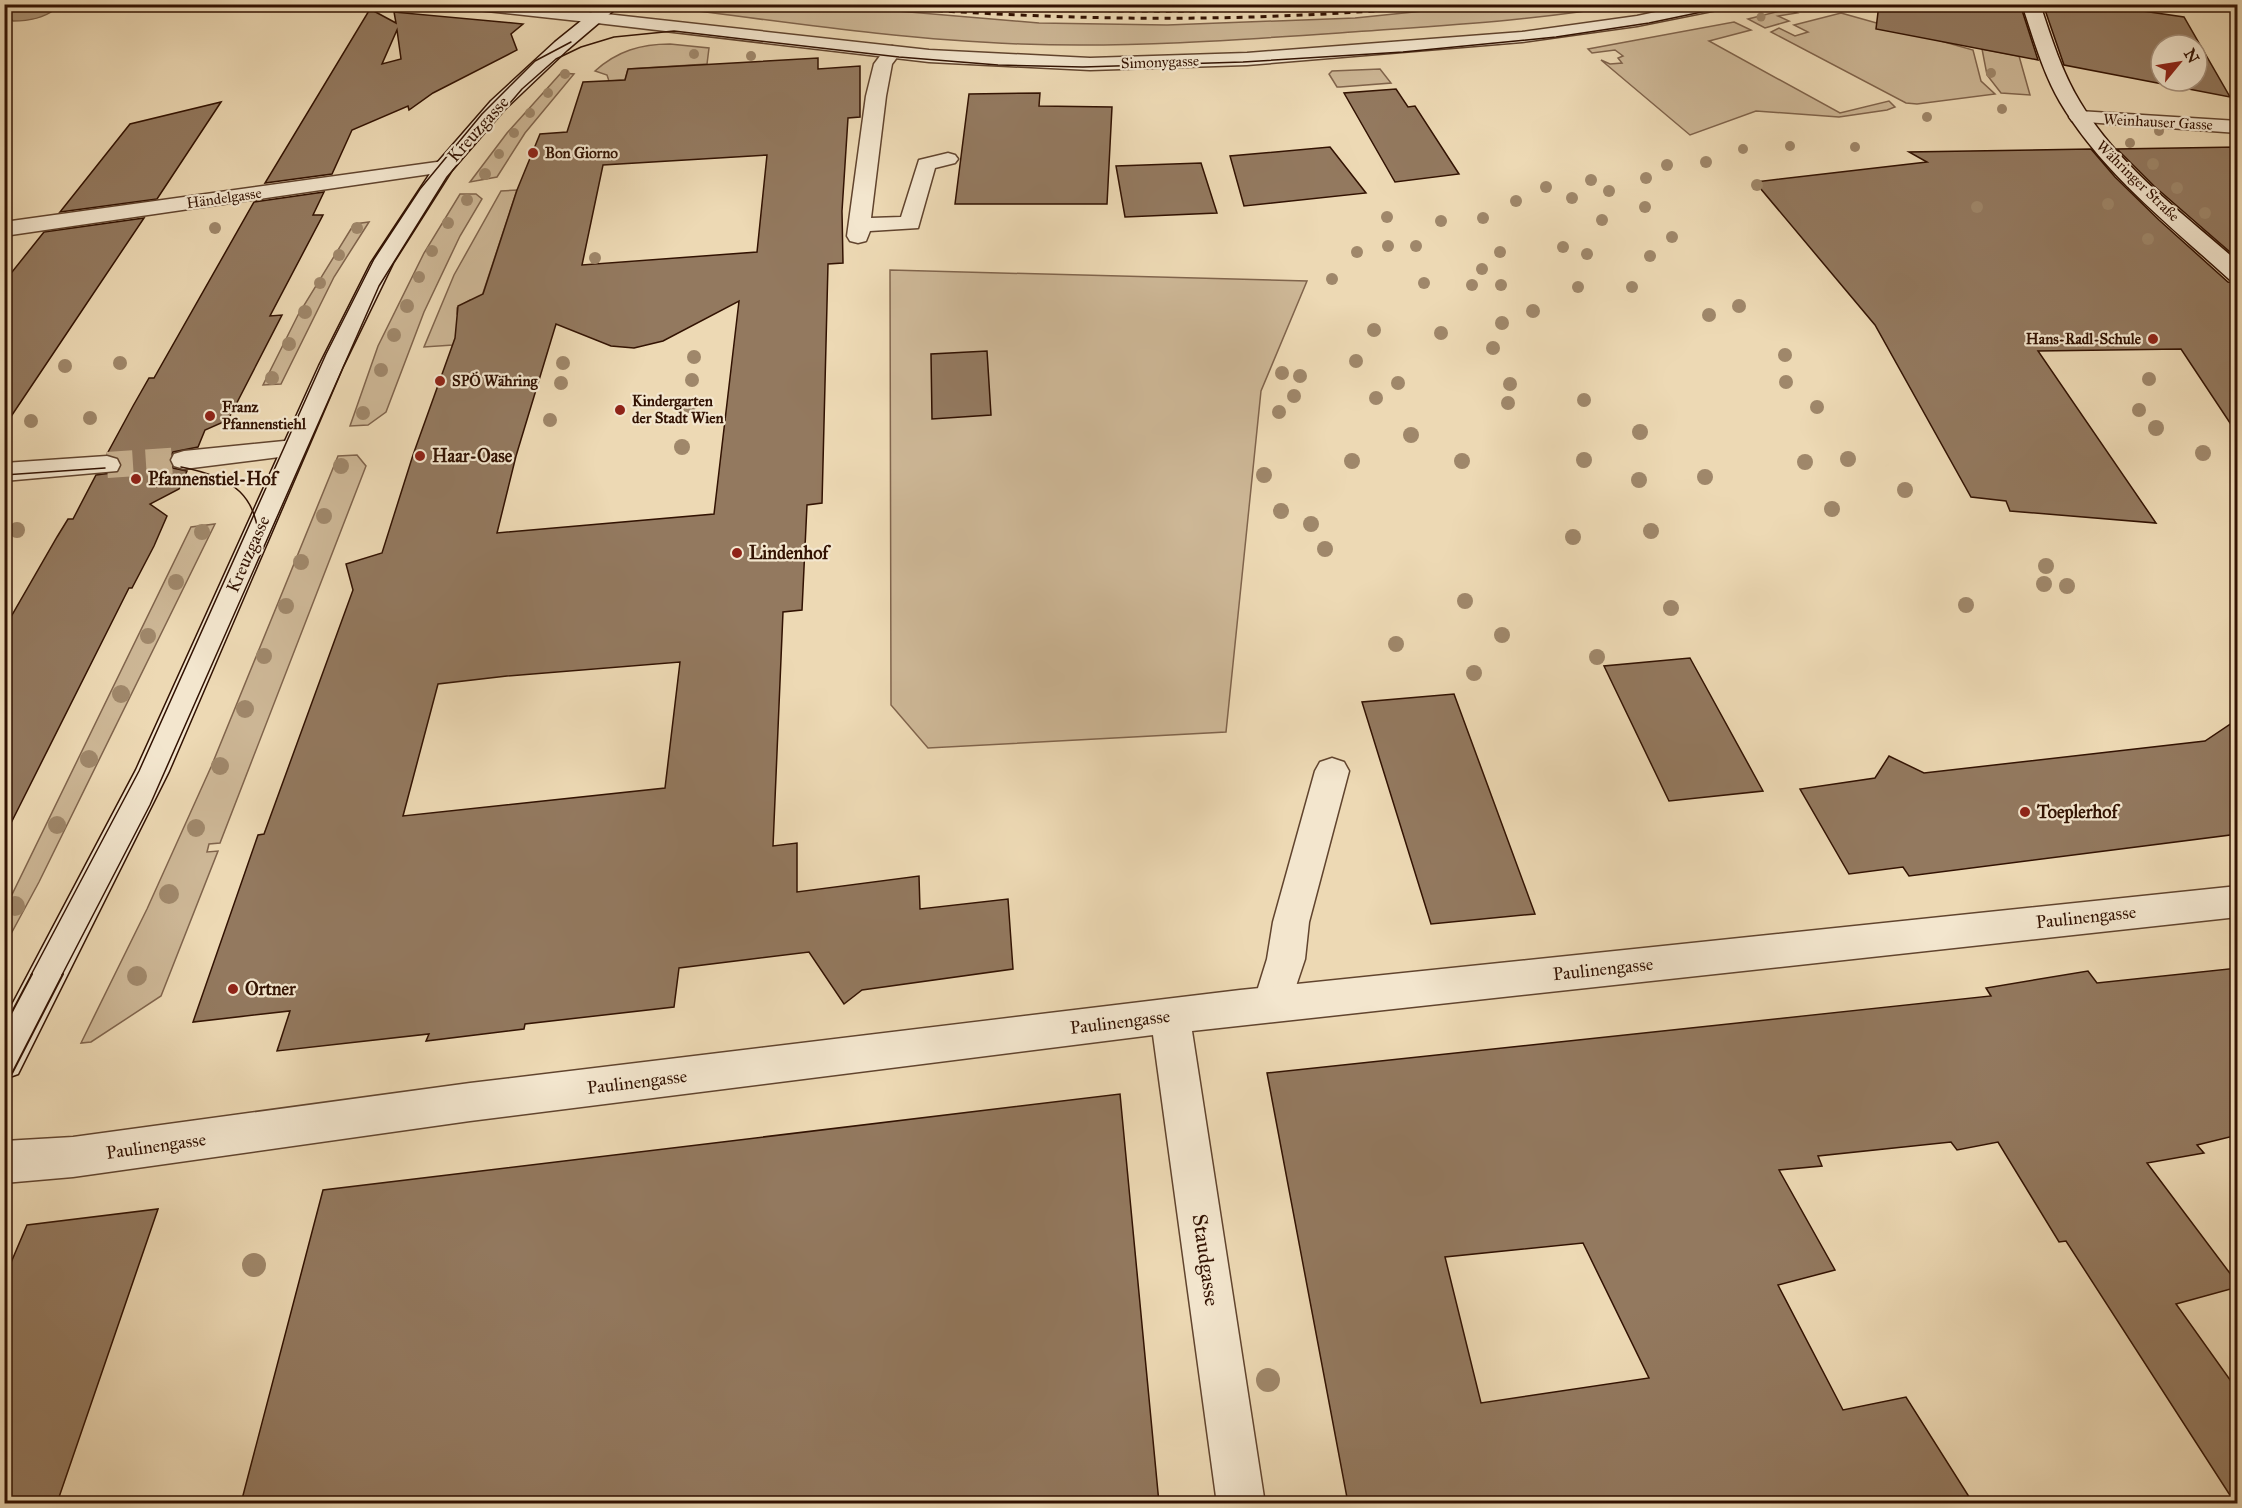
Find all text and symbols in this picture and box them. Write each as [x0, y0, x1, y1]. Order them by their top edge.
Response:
north arrow [2149, 33, 2209, 93]
text: N [2180, 45, 2203, 67]
street label: Simonygasse [1121, 52, 1199, 72]
street label: Kreuzgasse [443, 91, 514, 167]
street label: Weinhauser Gasse [2103, 110, 2213, 134]
street label: Währinger Straße [2093, 137, 2183, 225]
place label: Bon Giorno [545, 144, 618, 162]
marker: Bon Giorno [526, 146, 540, 160]
street label: Händelgasse [185, 184, 263, 212]
place label: Hans-Radl-Schule [2026, 330, 2142, 348]
marker: Hans-Radl-Schule [2146, 332, 2160, 346]
place label: SPÖ Währing [452, 371, 539, 391]
marker: SPÖ Währing [433, 374, 447, 388]
place label: Kindergarten der Stadt Wien [632, 392, 724, 427]
place label: Franz Pfannenstiehl [222, 398, 307, 433]
marker: Kindergarten der Stadt Wien [613, 403, 627, 417]
marker: Franz Pfannenstiehl [203, 409, 217, 423]
place label: Haar-Oase [432, 445, 513, 467]
marker: Haar-Oase [413, 449, 427, 463]
place label: Pfannenstiel-Hof [148, 468, 280, 490]
marker: Pfannenstiel-Hof [129, 472, 143, 486]
street label: Kreuzgasse [221, 512, 276, 596]
place label: Lindenhof [749, 542, 831, 564]
marker: Lindenhof [730, 546, 744, 560]
place label: Toeplerhof [2036, 801, 2120, 824]
marker: Toeplerhof [2018, 805, 2032, 819]
street label: Paulinengasse [2035, 901, 2137, 934]
street label: Paulinengasse [1552, 953, 1654, 986]
place label: Ortner [245, 978, 297, 1000]
marker: Ortner [226, 982, 240, 996]
street label: Paulinengasse [1069, 1005, 1171, 1040]
street label: Paulinengasse [586, 1065, 688, 1100]
street label: Paulinengasse [105, 1128, 207, 1165]
street label: Staudgasse [1187, 1212, 1225, 1308]

